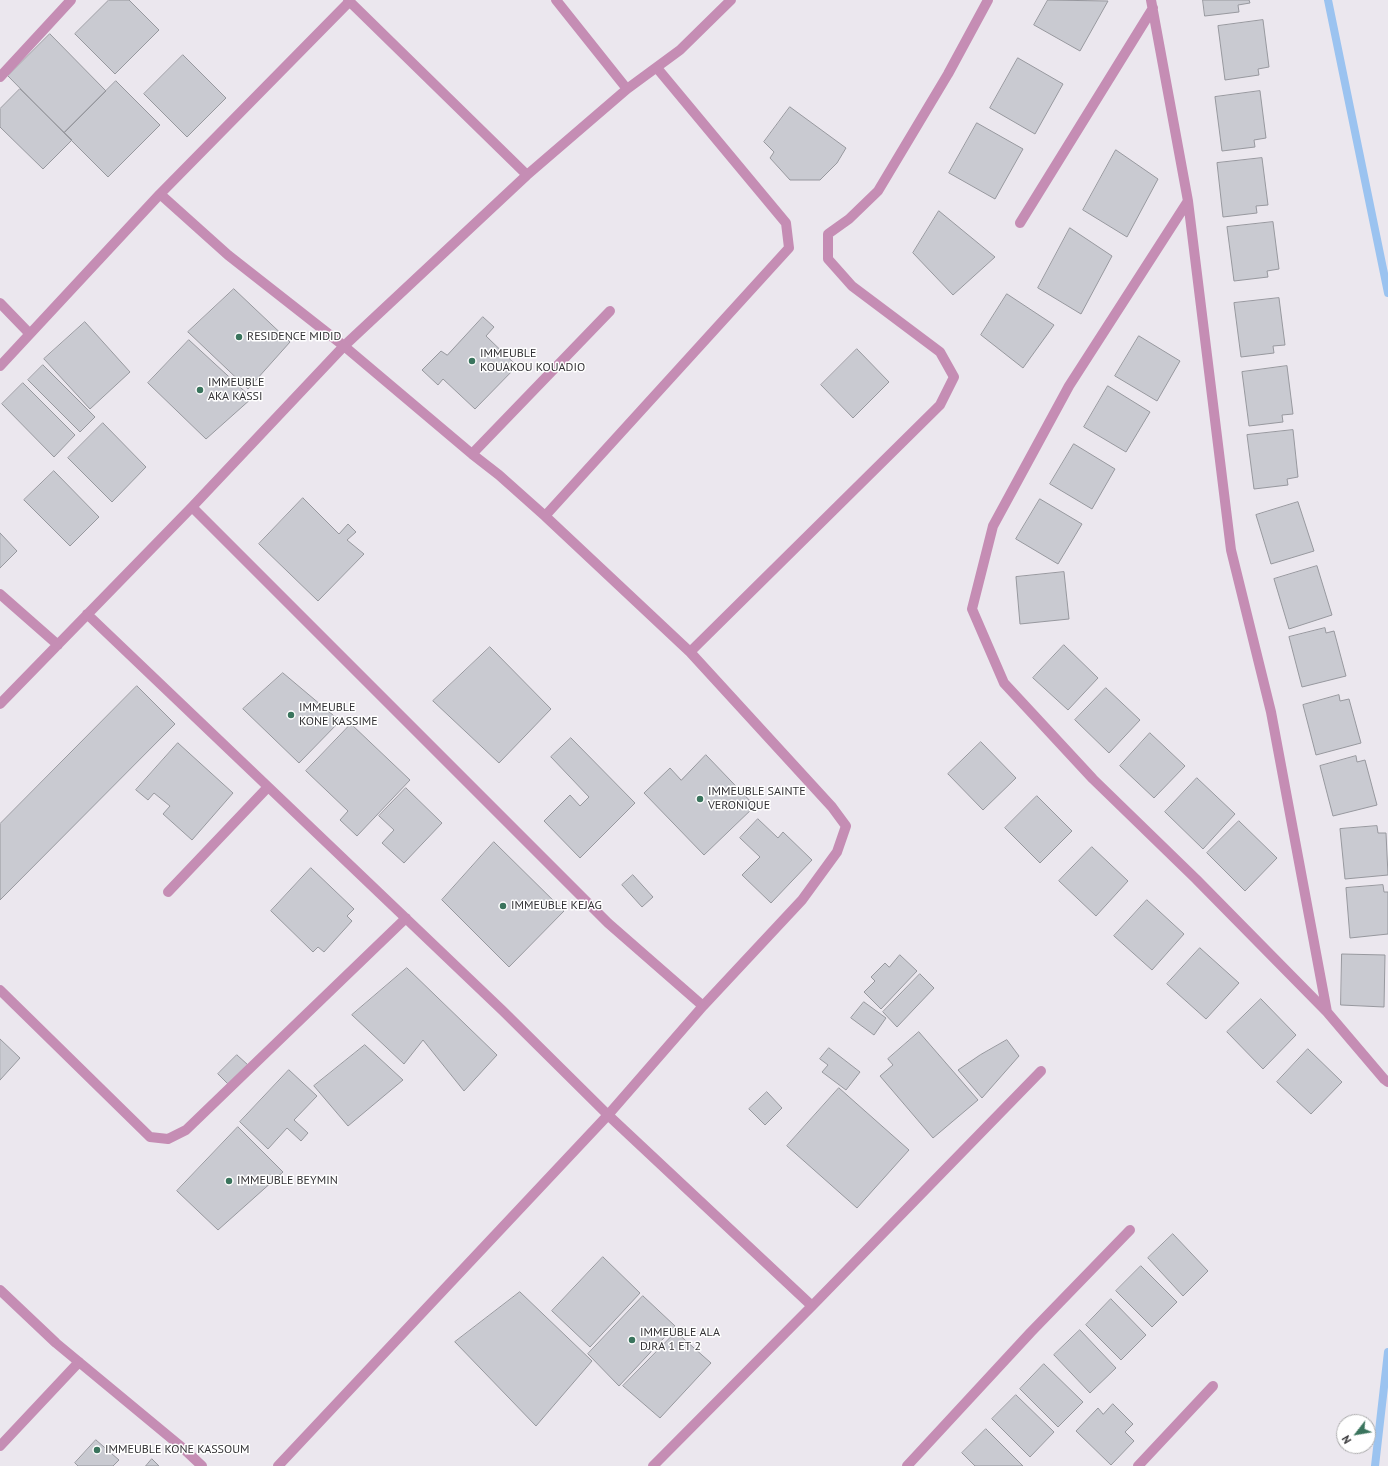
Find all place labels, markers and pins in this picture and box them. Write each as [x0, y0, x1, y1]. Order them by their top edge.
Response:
place label: RESIDENCE MIDID [247, 330, 341, 344]
marker: RESIDENCE MIDID [234, 332, 244, 342]
place label: IMMEUBLE KOUAKOU KOUADIO [480, 347, 585, 375]
marker: IMMEUBLE KOUAKOU KOUADIO [467, 356, 477, 366]
place label: IMMEUBLE AKA KASSI [208, 376, 264, 404]
marker: IMMEUBLE AKA KASSI [195, 385, 205, 395]
place label: IMMEUBLE KONE KASSIME [299, 701, 378, 729]
marker: IMMEUBLE KONE KASSIME [286, 710, 296, 720]
place label: IMMEUBLE SAINTE VERONIQUE [708, 785, 806, 813]
marker: IMMEUBLE SAINTE VERONIQUE [695, 794, 705, 804]
place label: IMMEUBLE KEJAG [511, 899, 602, 913]
marker: IMMEUBLE KEJAG [498, 901, 508, 911]
place label: IMMEUBLE BEYMIN [237, 1174, 338, 1188]
marker: IMMEUBLE BEYMIN [224, 1176, 234, 1186]
place label: IMMEUBLE ALA DJRA 1 ET 2 [640, 1326, 720, 1354]
marker: IMMEUBLE ALA DJRA 1 ET 2 [627, 1335, 637, 1345]
place label: IMMEUBLE KONE KASSOUM [105, 1443, 249, 1457]
marker: IMMEUBLE KONE KASSOUM [92, 1445, 102, 1455]

